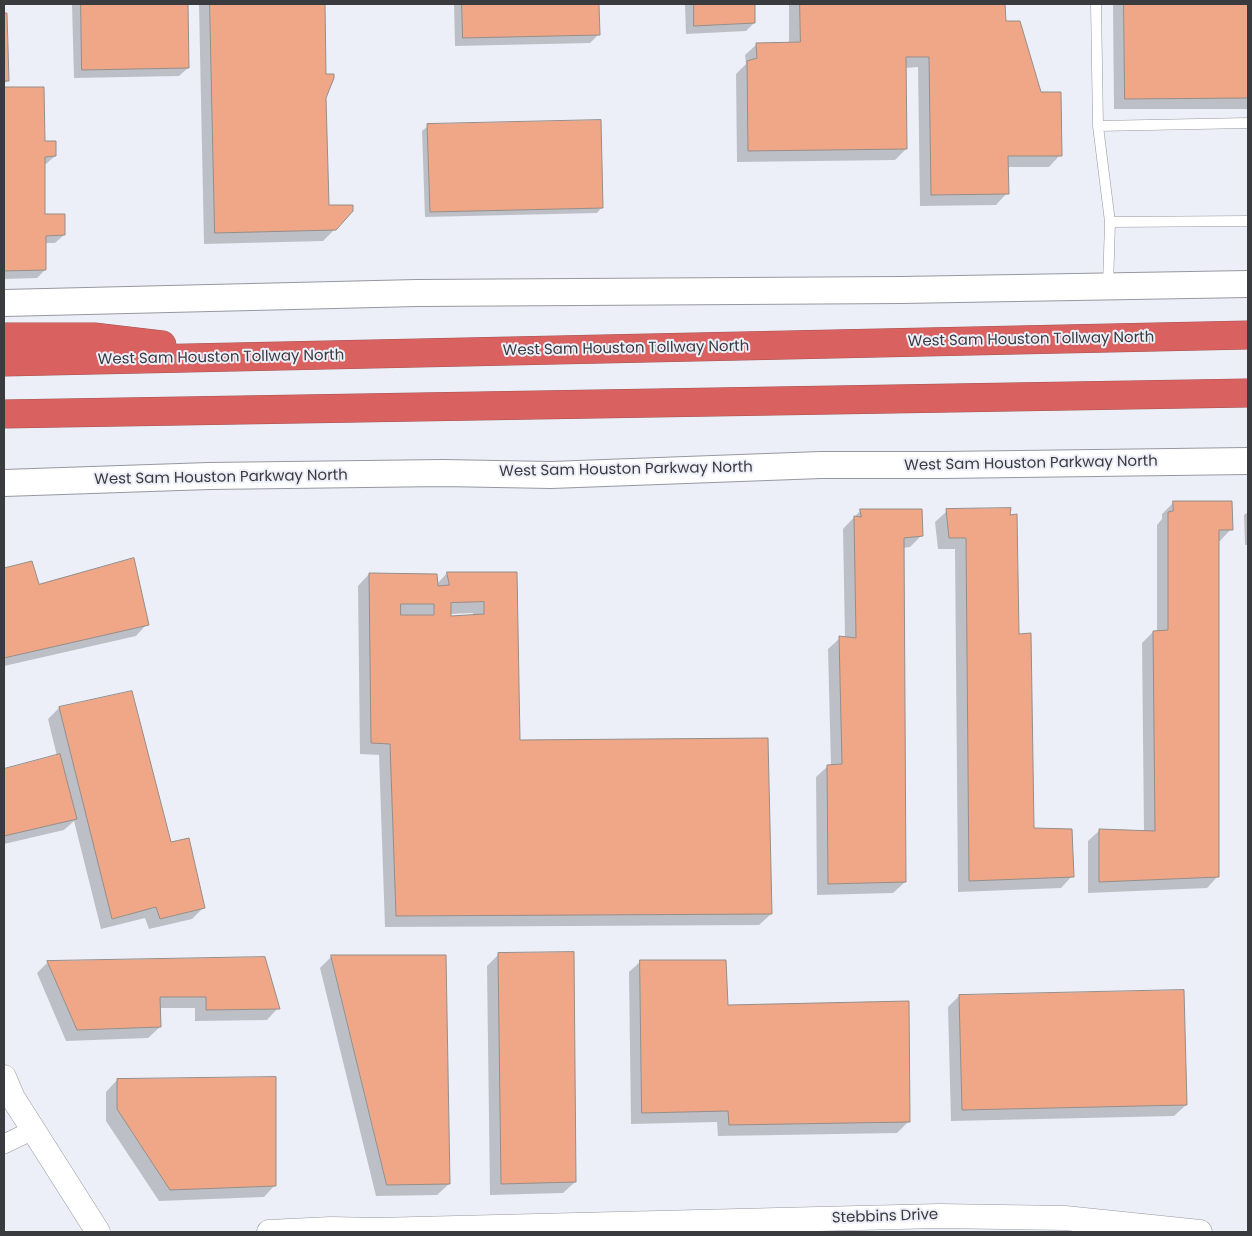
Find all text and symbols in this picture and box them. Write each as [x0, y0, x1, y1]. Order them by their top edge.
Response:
street label: West Sam Houston Tollway North [908, 329, 1154, 351]
street label: West Sam Houston Tollway North [503, 338, 749, 360]
street label: West Sam Houston Tollway North [98, 347, 344, 369]
street label: West Sam Houston Parkway North [904, 453, 1158, 475]
street label: West Sam Houston Parkway North [499, 459, 753, 481]
street label: West Sam Houston Parkway North [94, 467, 348, 489]
street label: Stebbins Drive [831, 1206, 939, 1228]

